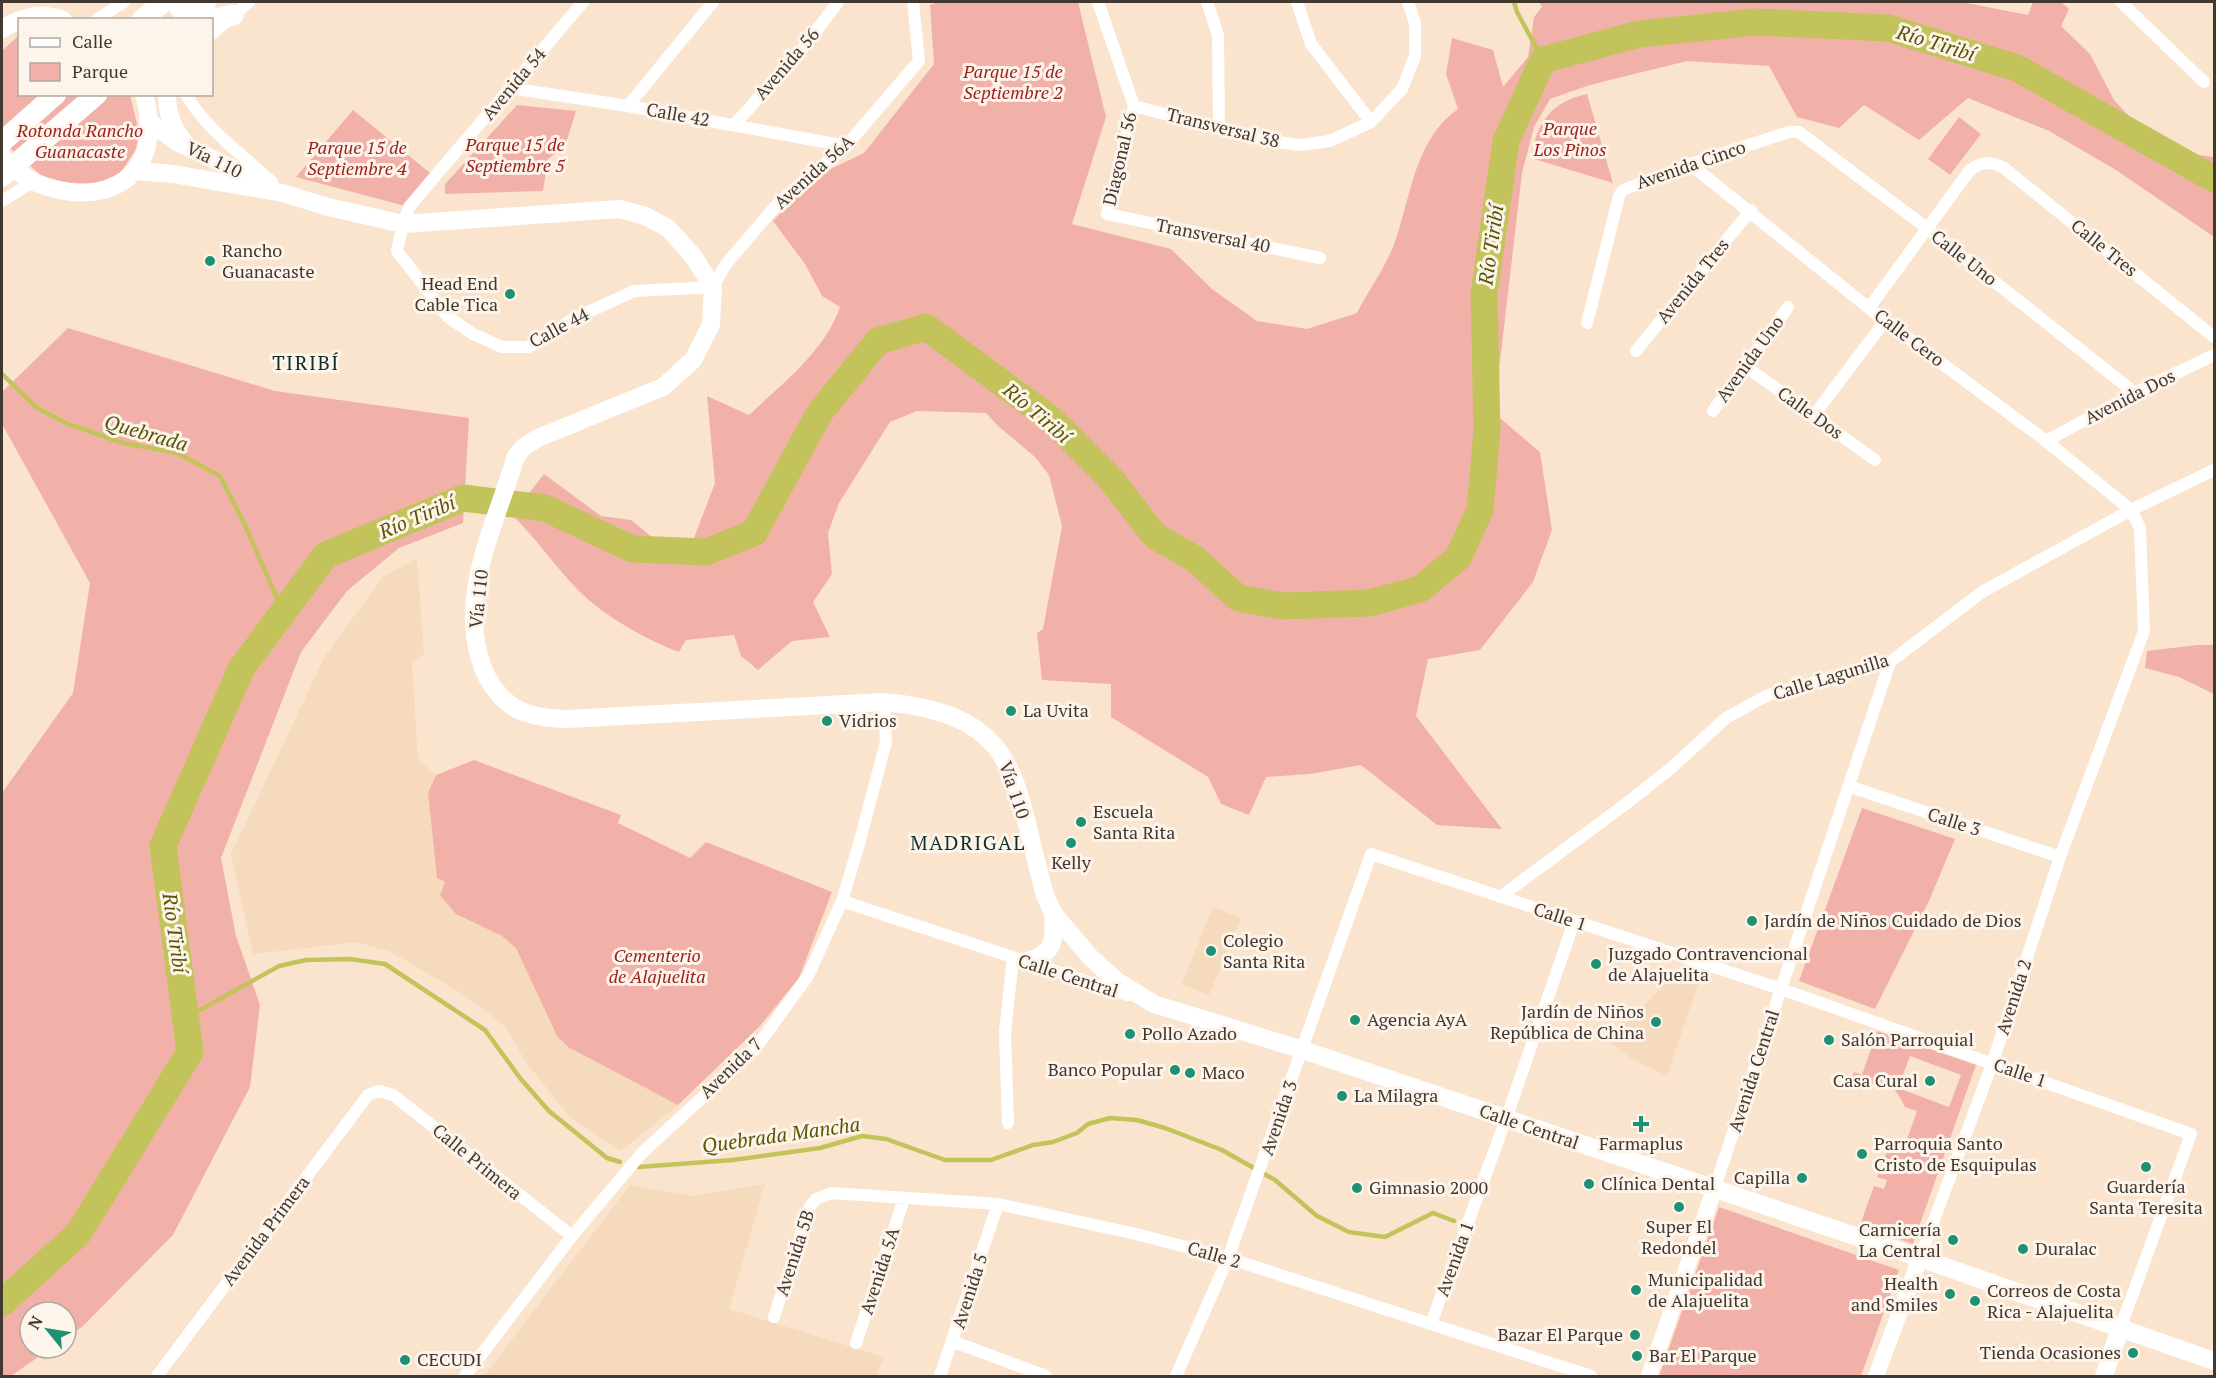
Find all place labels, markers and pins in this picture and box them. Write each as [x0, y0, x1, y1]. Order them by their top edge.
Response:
place label: Rancho Guanacaste [222, 238, 315, 283]
marker: Rancho Guanacaste [203, 254, 217, 268]
place label: Head End Cable Tica [415, 271, 498, 316]
marker: Head End Cable Tica [503, 287, 517, 301]
place label: La Uvita [1023, 698, 1089, 722]
marker: La Uvita [1004, 704, 1018, 718]
place label: Vidrios [839, 708, 897, 732]
marker: Vidrios [820, 714, 834, 728]
place label: Escuela Santa Rita [1093, 799, 1175, 844]
marker: Escuela Santa Rita [1074, 815, 1088, 829]
marker: Kelly [1064, 836, 1078, 850]
place label: Kelly [1051, 850, 1092, 874]
place label: Jardín de Niños Cuidado de Dios [1764, 908, 2022, 932]
marker: Jardín de Niños Cuidado de Dios [1745, 914, 1759, 928]
place label: Colegio Santa Rita [1223, 928, 1305, 973]
place label: Juzgado Contravencional de Alajuelita [1608, 941, 1808, 986]
marker: Colegio Santa Rita [1204, 944, 1218, 958]
marker: Juzgado Contravencional de Alajuelita [1589, 957, 1603, 971]
place label: Jardín de Niños República de China [1490, 999, 1644, 1044]
place label: Agencia AyA [1367, 1007, 1468, 1031]
marker: Agencia AyA [1348, 1013, 1362, 1027]
marker: Jardín de Niños República de China [1649, 1015, 1663, 1029]
place label: Pollo Azado [1142, 1021, 1237, 1045]
marker: Pollo Azado [1123, 1027, 1137, 1041]
place label: Salón Parroquial [1841, 1027, 1974, 1051]
marker: Salón Parroquial [1822, 1033, 1836, 1047]
place label: Banco Popular [1048, 1057, 1163, 1081]
place label: Maco [1202, 1060, 1245, 1084]
marker: Banco Popular [1168, 1063, 1182, 1077]
marker: Maco [1183, 1066, 1197, 1080]
place label: Casa Cural [1833, 1068, 1918, 1092]
marker: Casa Cural [1923, 1074, 1937, 1088]
place label: La Milagra [1354, 1083, 1438, 1107]
marker: La Milagra [1335, 1089, 1349, 1103]
marker: Farmaplus [1634, 1117, 1648, 1131]
place label: Farmaplus [1599, 1131, 1683, 1155]
place label: Parroquia Santo Cristo de Esquipulas [1874, 1131, 2037, 1176]
marker: Parroquia Santo Cristo de Esquipulas [1855, 1147, 1869, 1161]
marker: Guardería Santa Teresita [2139, 1160, 2153, 1174]
place label: Capilla [1734, 1165, 1790, 1189]
place label: Clínica Dental [1601, 1171, 1715, 1195]
marker: Capilla [1795, 1171, 1809, 1185]
place label: Guardería Santa Teresita [2089, 1174, 2203, 1219]
place label: Gimnasio 2000 [1369, 1175, 1488, 1199]
marker: Clínica Dental [1582, 1177, 1596, 1191]
marker: Gimnasio 2000 [1350, 1181, 1364, 1195]
marker: Super El Redondel [1672, 1200, 1686, 1214]
place label: Super El Redondel [1641, 1214, 1717, 1259]
place label: Carnicería La Central [1859, 1217, 1941, 1262]
marker: Carnicería La Central [1946, 1233, 1960, 1247]
place label: Duralac [2035, 1236, 2097, 1260]
marker: Duralac [2016, 1242, 2030, 1256]
place label: Municipalidad de Alajuelita [1648, 1267, 1763, 1312]
place label: Health and Smiles [1851, 1271, 1938, 1316]
place label: Correos de Costa Rica - Alajuelita [1987, 1278, 2121, 1323]
marker: Municipalidad de Alajuelita [1629, 1283, 1643, 1297]
marker: Health and Smiles [1943, 1287, 1957, 1301]
marker: Correos de Costa Rica - Alajuelita [1968, 1294, 1982, 1308]
place label: Bazar El Parque [1497, 1322, 1623, 1346]
marker: Bazar El Parque [1628, 1328, 1642, 1342]
place label: Tienda Ocasiones [1980, 1340, 2121, 1364]
place label: Bar El Parque [1649, 1343, 1757, 1367]
marker: Tienda Ocasiones [2126, 1346, 2140, 1360]
place label: CECUDI [417, 1347, 482, 1371]
marker: Bar El Parque [1630, 1349, 1644, 1363]
marker: CECUDI [398, 1353, 412, 1367]

